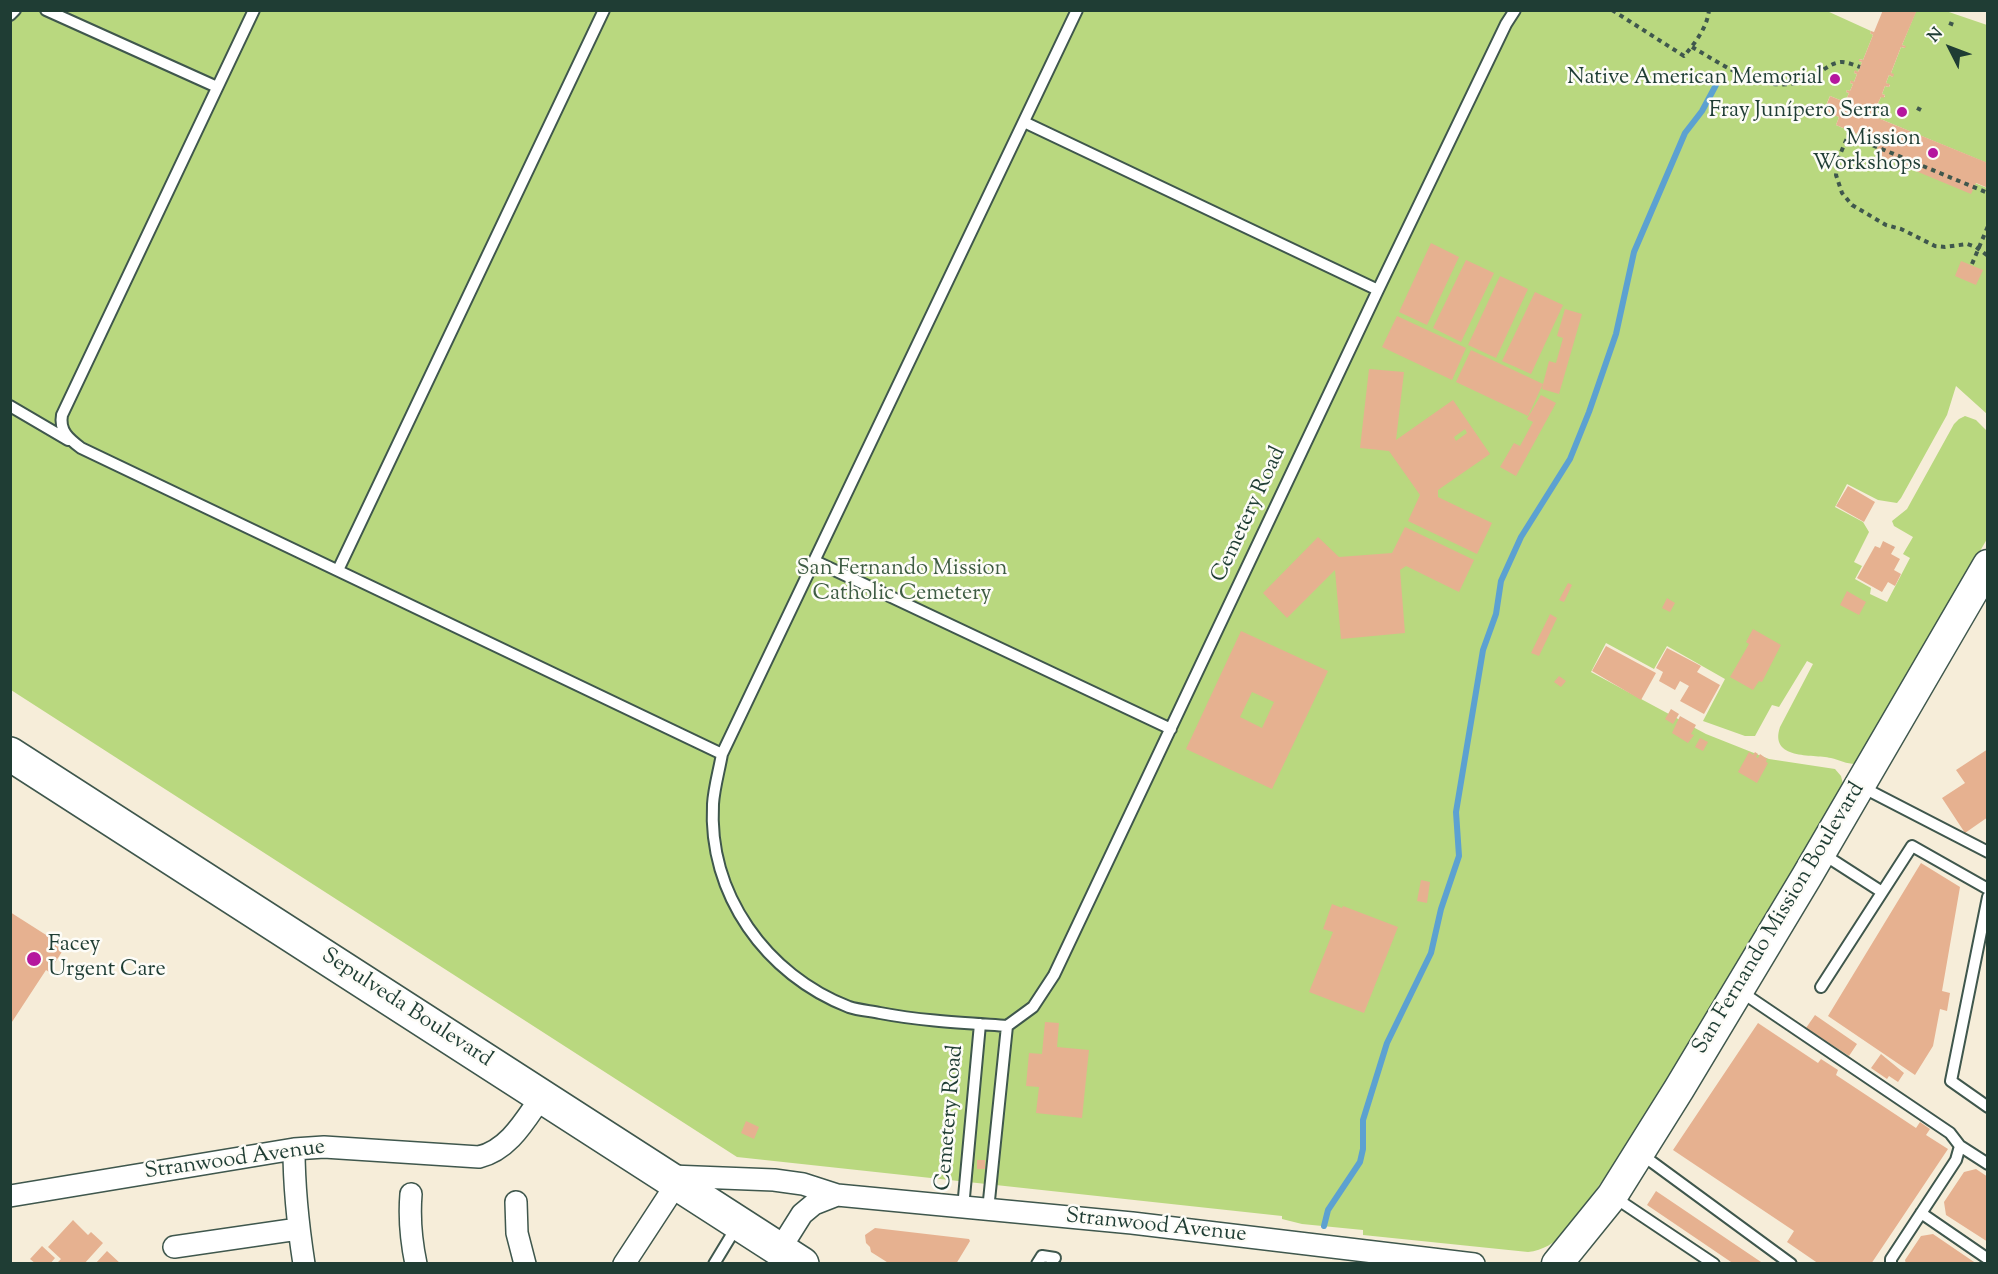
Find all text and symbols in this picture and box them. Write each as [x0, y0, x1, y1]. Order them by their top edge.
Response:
north arrow [1920, 18, 1980, 78]
text: N [1923, 23, 1949, 48]
place label: Native American Memorial [1567, 66, 1823, 92]
marker: Native American Memorial [1828, 72, 1842, 86]
place label: Fray Junípero Serra [1709, 99, 1890, 125]
marker: Fray Junípero Serra [1895, 105, 1909, 119]
place label: Mission Workshops [1813, 127, 1921, 178]
marker: Mission Workshops [1926, 146, 1940, 160]
street label: Cemetery Road [1207, 443, 1293, 587]
park label: San Fernando Mission Catholic Cemetery [796, 557, 1008, 608]
street label: San Fernando Mission Boulevard [1688, 778, 1872, 1060]
place label: Facey Urgent Care [48, 933, 166, 984]
street label: Sepulveda Boulevard [315, 944, 497, 1074]
marker: Facey Urgent Care [25, 950, 43, 968]
street label: Cemetery Road [931, 1044, 971, 1192]
street label: Stranwood Avenue [143, 1135, 327, 1187]
street label: Stranwood Avenue [1064, 1204, 1248, 1250]

